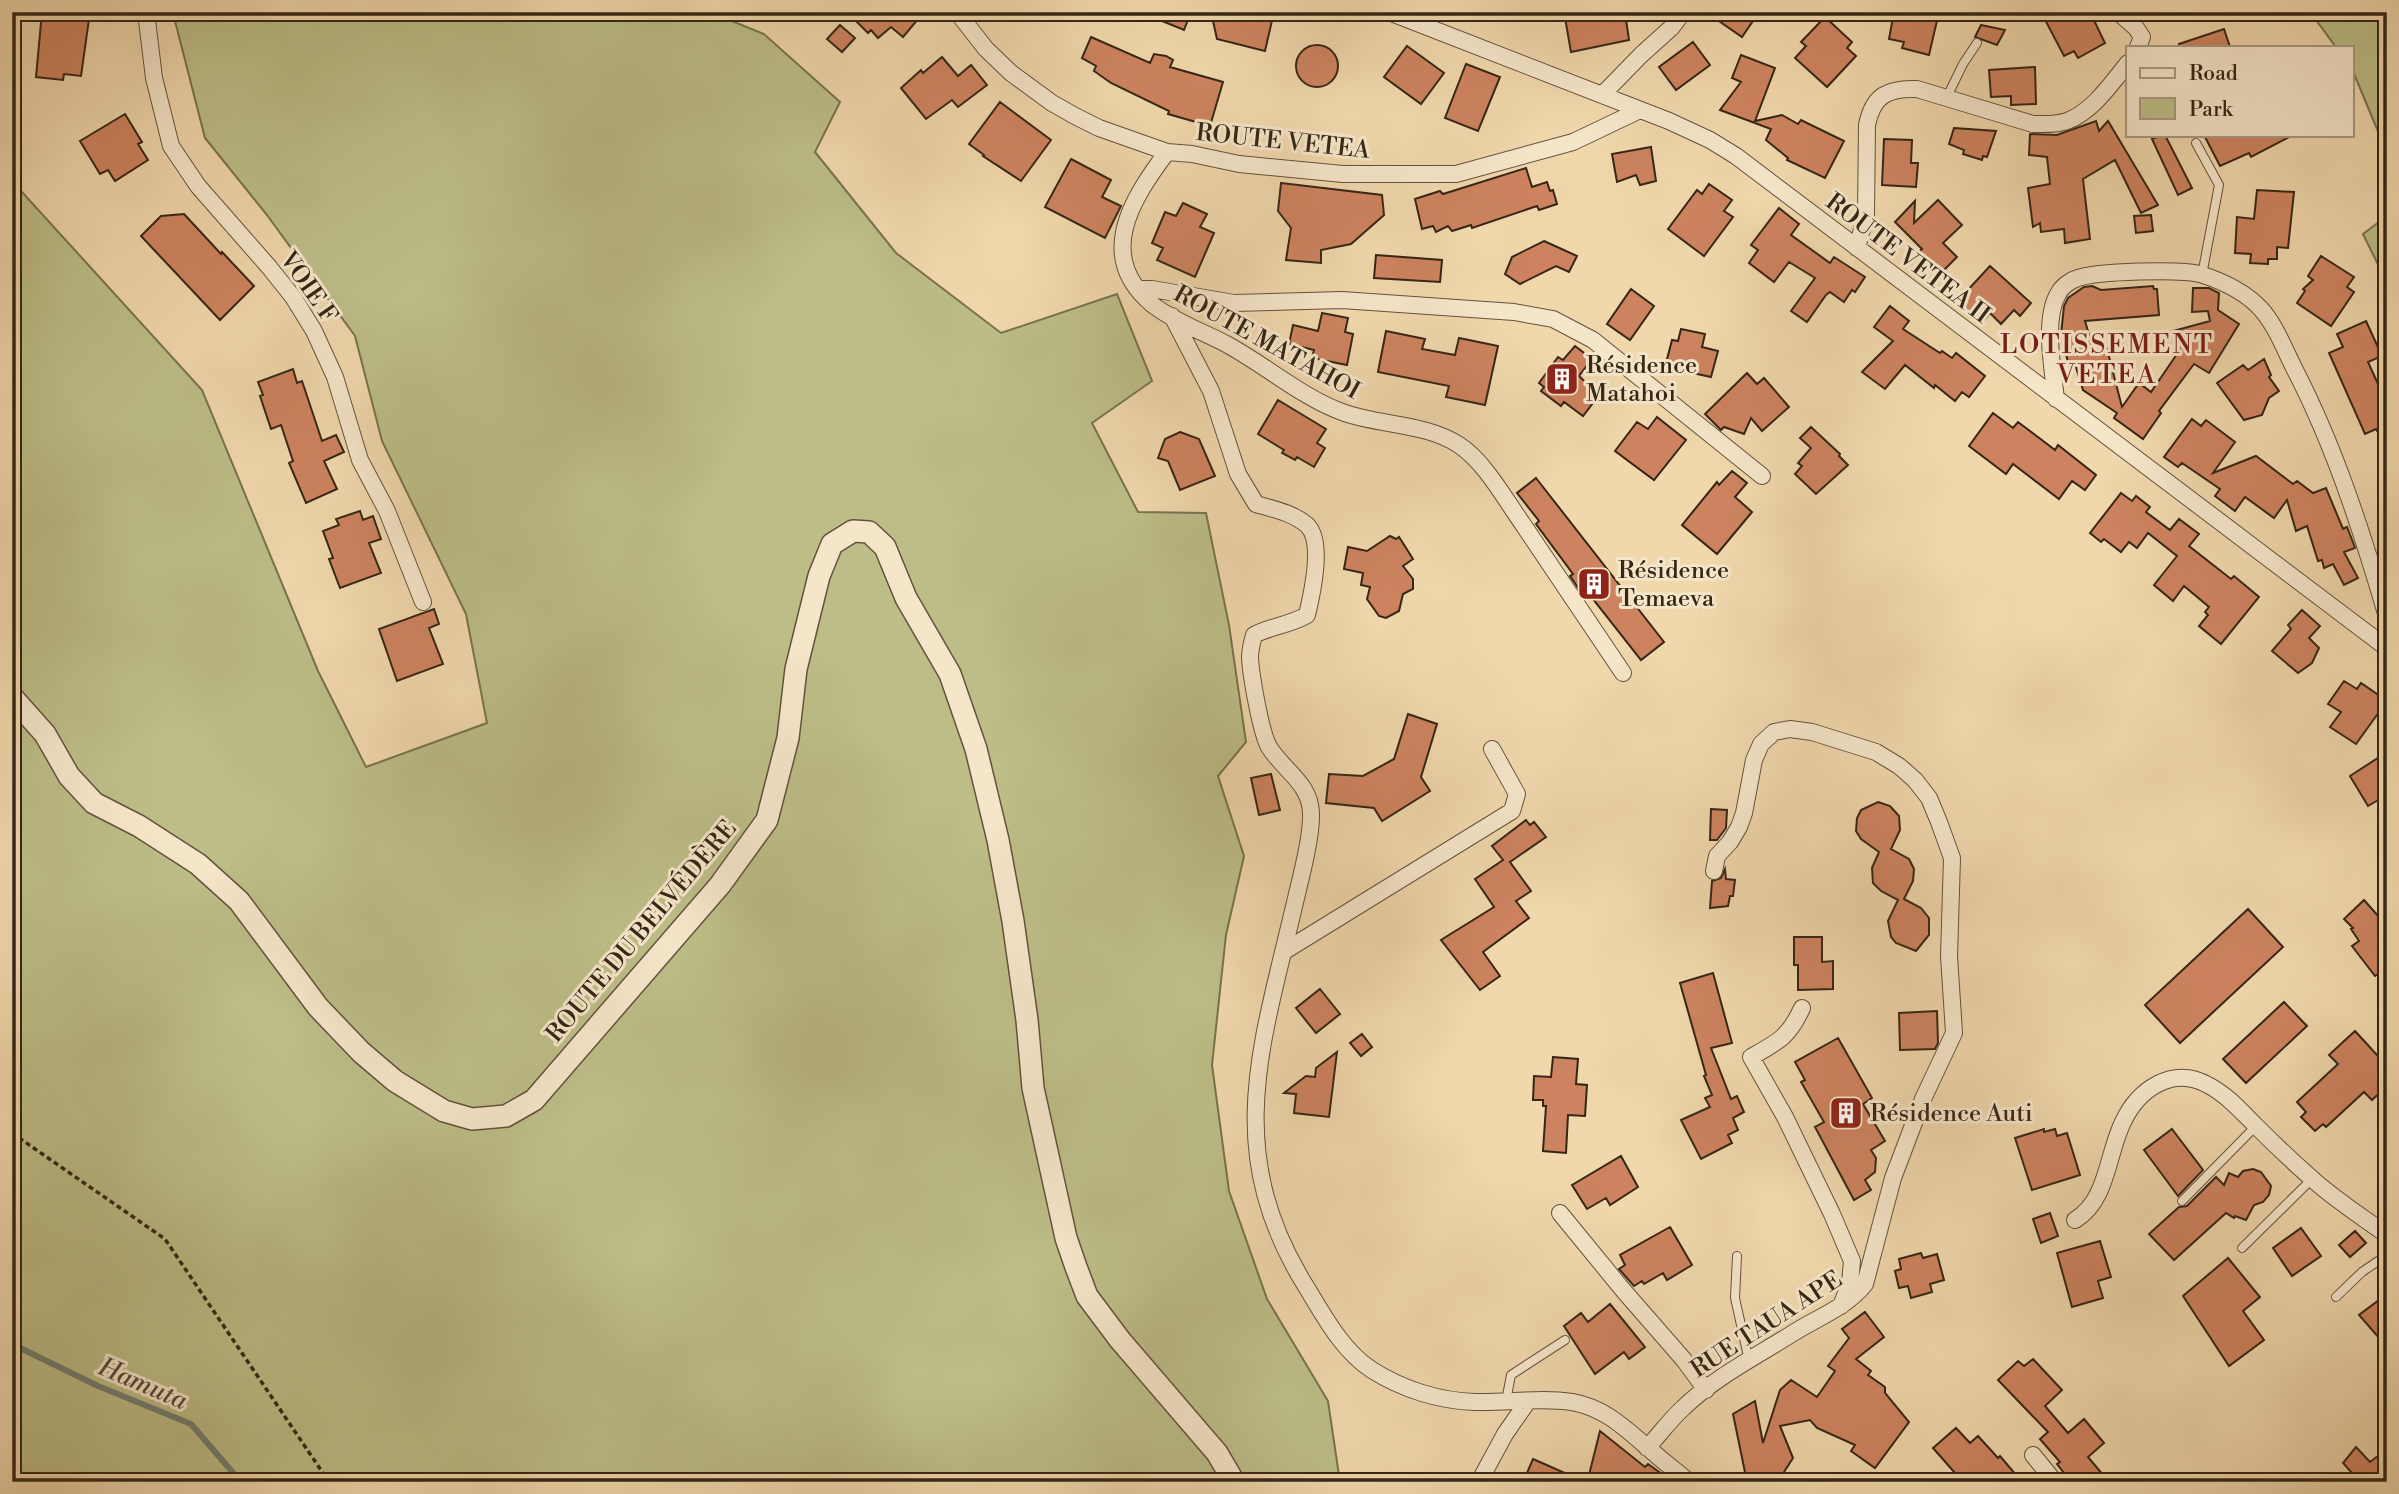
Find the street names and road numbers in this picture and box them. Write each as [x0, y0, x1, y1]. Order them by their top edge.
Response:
street label: ROUTE VETEA [1194, 118, 1372, 166]
street label: ROUTE VETEA II [1819, 187, 1995, 330]
street label: VOIE F [272, 245, 344, 329]
street label: ROUTE MATAHOI [1168, 279, 1365, 406]
street label: ROUTE DU BELVÉDÈRE [539, 814, 744, 1049]
street label: RUE TAUA APE [1685, 1265, 1848, 1385]

